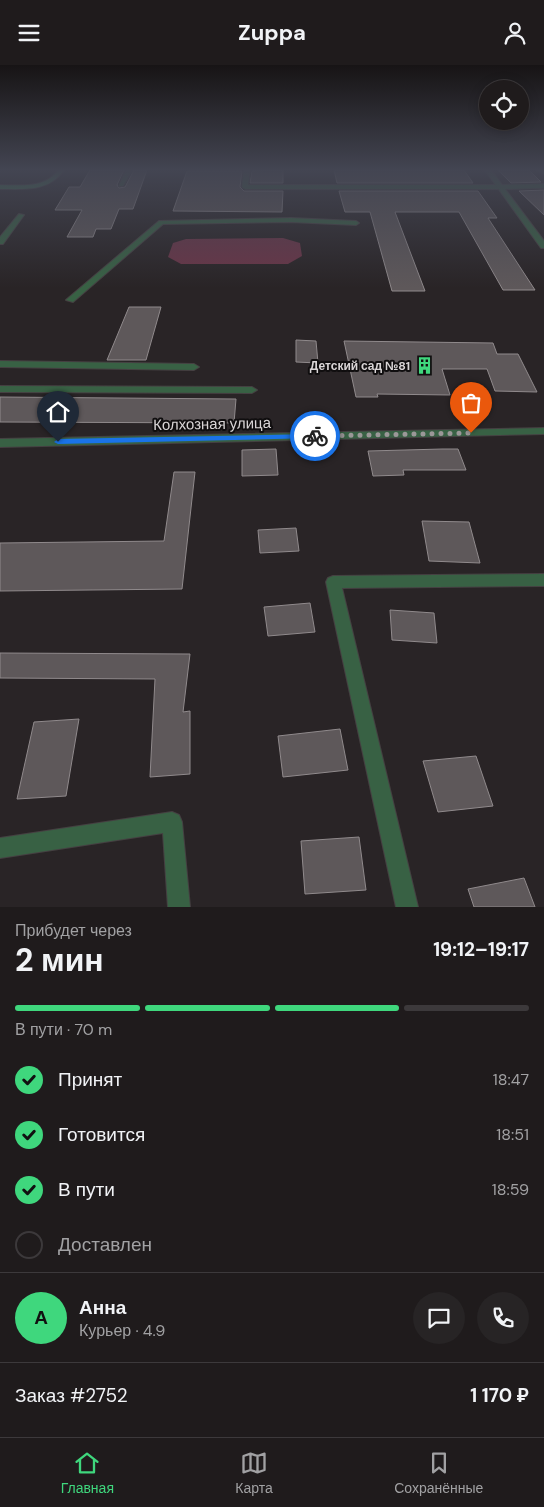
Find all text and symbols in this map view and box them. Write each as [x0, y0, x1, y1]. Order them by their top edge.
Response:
text: Zuppa [238, 18, 306, 47]
icon: menu [15, 19, 43, 47]
icon: person [501, 19, 529, 47]
map controls [479, 80, 529, 130]
button: locate [479, 80, 529, 130]
building icon: Детский сад №81 [414, 356, 434, 376]
place label: Детский сад №81 [310, 358, 410, 374]
pin [450, 382, 492, 433]
icon: bag [457, 389, 485, 417]
pin [37, 391, 79, 442]
icon: home [44, 398, 72, 426]
courier [290, 411, 340, 461]
street label: Колхозная улица [153, 413, 272, 435]
icon: bike [301, 422, 329, 450]
text: Прибудет через [15, 920, 132, 941]
text: 19:12–19:17 [433, 937, 529, 962]
text: 2 мин [15, 939, 104, 981]
text: В пути · 70 m [15, 1019, 112, 1040]
icon: check [15, 1066, 43, 1094]
text: Принят [58, 1067, 122, 1092]
text: 18:47 [493, 1069, 529, 1090]
icon: check [15, 1121, 43, 1149]
text: Готовится [58, 1122, 145, 1147]
text: 18:51 [496, 1124, 529, 1145]
icon: check [15, 1176, 43, 1204]
text: В пути [58, 1177, 115, 1202]
text: 18:59 [492, 1179, 529, 1200]
text: Доставлен [58, 1232, 152, 1257]
button: chat [413, 1292, 465, 1344]
button: phone [477, 1292, 529, 1344]
text: Анна [79, 1295, 126, 1320]
text: А [34, 1305, 48, 1330]
text: Курьер · 4.9 [79, 1320, 165, 1341]
text: Заказ #2752 [15, 1383, 128, 1408]
text: 1 170 ₽ [470, 1383, 529, 1408]
tab: Главная [61, 1449, 114, 1497]
tab: Карта [235, 1449, 273, 1497]
tab: Сохранённые [394, 1449, 483, 1497]

